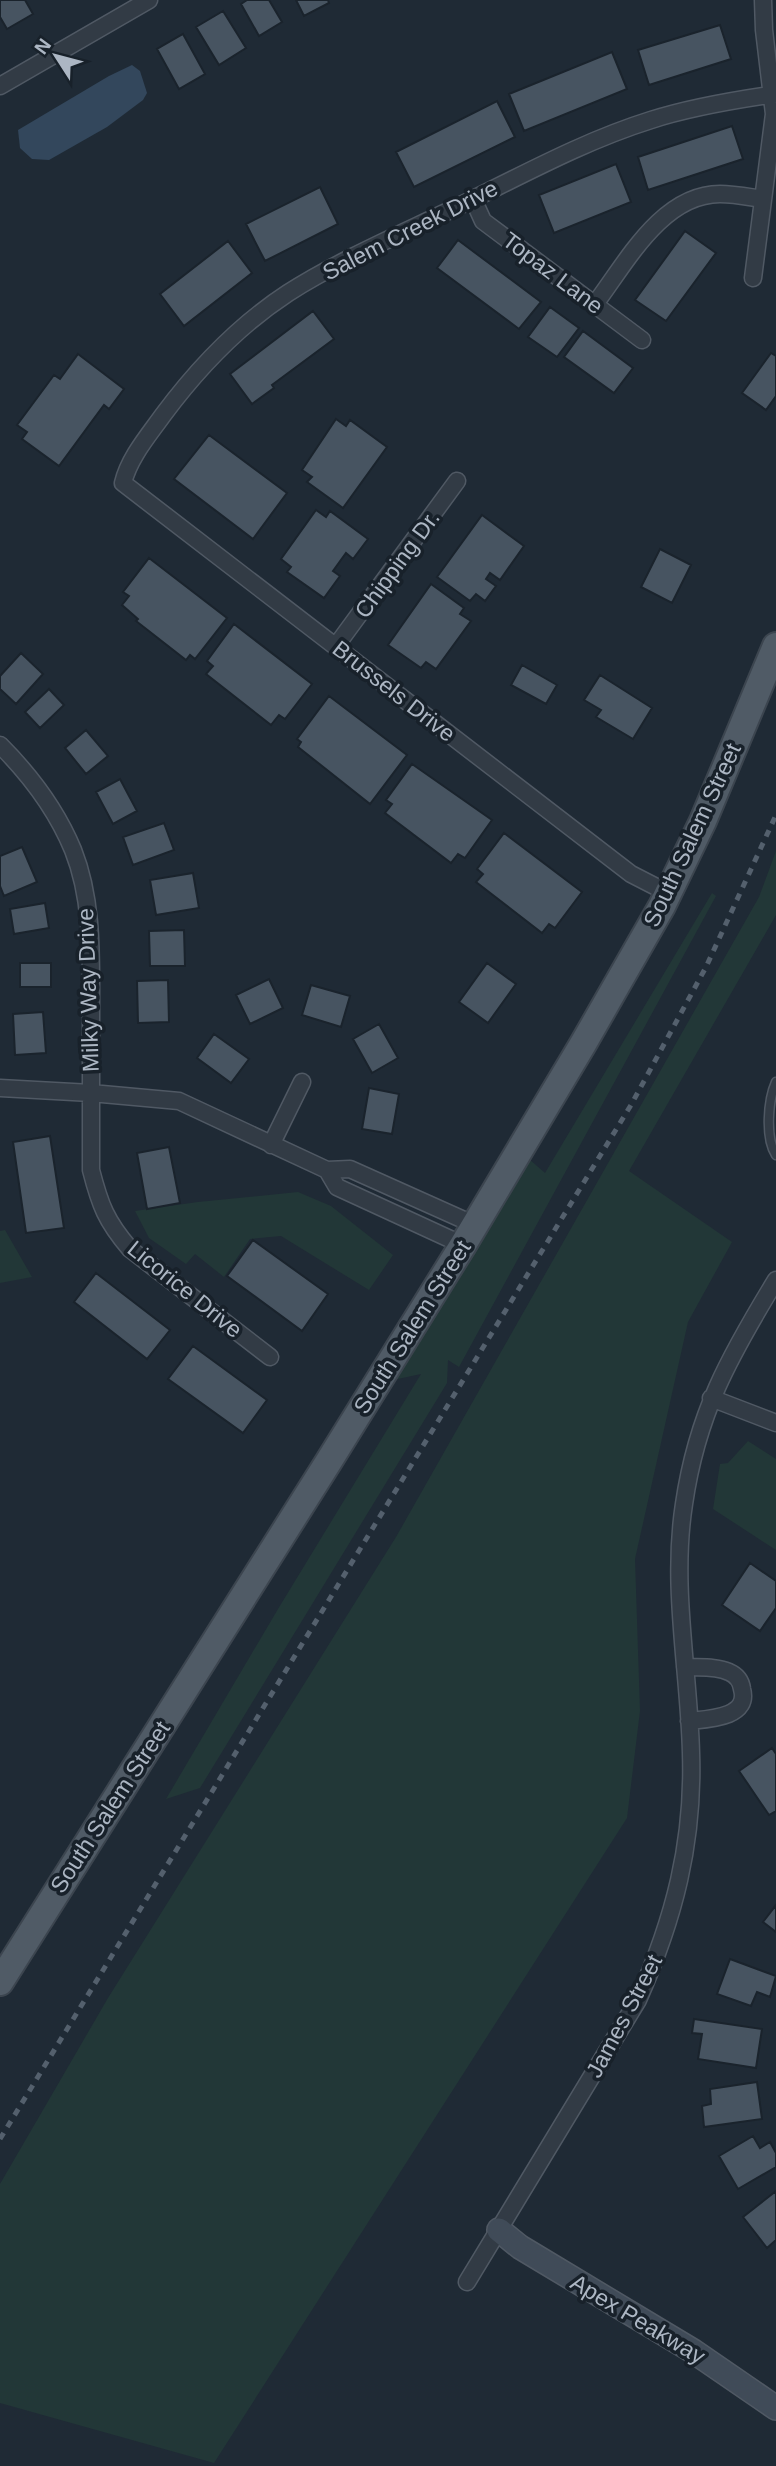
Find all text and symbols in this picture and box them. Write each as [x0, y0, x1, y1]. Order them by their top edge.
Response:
north arrow [21, 21, 91, 91]
text: N [30, 35, 55, 58]
street label: Salem Creek Drive [318, 175, 502, 285]
street label: Topaz Lane [498, 227, 608, 319]
street label: Chipping Dr. [349, 505, 445, 623]
street label: Brussels Drive [328, 635, 460, 747]
street label: South Salem Street [638, 739, 746, 931]
street label: Milky Way Drive [72, 908, 104, 1072]
street label: Licorice Drive [123, 1235, 247, 1343]
street label: South Salem Street [348, 1235, 476, 1418]
street label: South Salem Street [45, 1716, 176, 1898]
street label: James Street [581, 1950, 668, 2082]
street label: Apex Peakway [566, 2269, 710, 2370]

